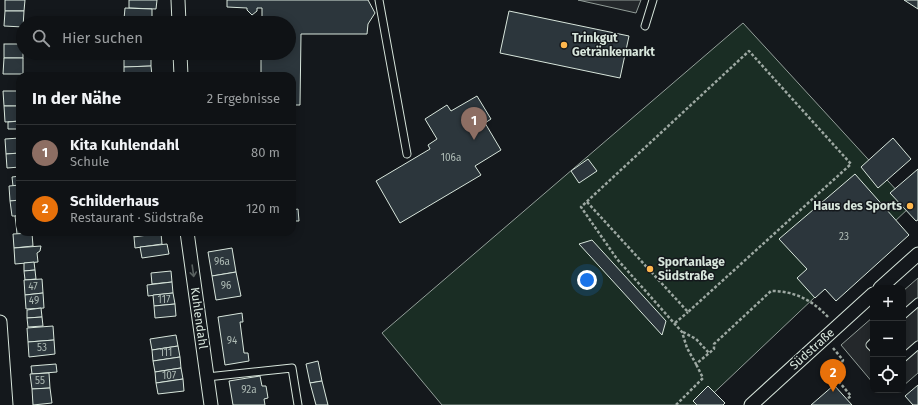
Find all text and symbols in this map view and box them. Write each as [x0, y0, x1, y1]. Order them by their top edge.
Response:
search box [16, 16, 296, 60]
icon: search [30, 27, 52, 49]
text: Hier suchen [62, 29, 143, 47]
place label: Trinkgut Getränkemarkt [572, 31, 655, 59]
marker: Trinkgut Getränkemarkt [559, 40, 569, 50]
text: In der Nähe [32, 88, 121, 109]
text: 2 Ergebnisse [207, 91, 280, 106]
pin: 1 [461, 107, 487, 140]
text: Kita Kuhlendahl [70, 136, 179, 154]
text: 1 [42, 145, 48, 160]
text: 80 m [251, 145, 280, 160]
house number: 106a [441, 152, 461, 164]
text: Schule [70, 154, 109, 169]
text: Schilderhaus [70, 192, 159, 210]
place label: Haus des Sports [813, 199, 902, 213]
text: 2 [42, 201, 48, 216]
text: 120 m [246, 201, 280, 216]
marker: Haus des Sports [905, 201, 915, 211]
text: Restaurant · Südstraße [70, 210, 204, 225]
house number: 23 [839, 231, 849, 243]
place label: Sportanlage Südstraße [658, 255, 725, 283]
house number: 96a [214, 256, 230, 268]
one-way arrow [189, 264, 197, 277]
marker: Sportanlage Südstraße [645, 264, 655, 274]
your location [577, 270, 597, 290]
house number: 96 [221, 280, 231, 292]
house number: 47 [28, 281, 38, 293]
map controls [870, 285, 906, 393]
button: + [870, 285, 906, 321]
street label: Kuhlendahl [188, 286, 210, 350]
house number: 117 [158, 294, 171, 306]
house number: 49 [29, 295, 39, 307]
button: − [870, 321, 906, 357]
street label: Südstraße [787, 325, 837, 373]
house number: 94 [227, 335, 238, 347]
house number: 53 [37, 342, 47, 354]
house number: 111 [160, 347, 172, 359]
button: locate [870, 357, 906, 393]
pin: 2 [820, 359, 846, 392]
house number: 107 [162, 370, 177, 382]
house number: 55 [35, 375, 45, 387]
house number: 92a [241, 384, 257, 396]

